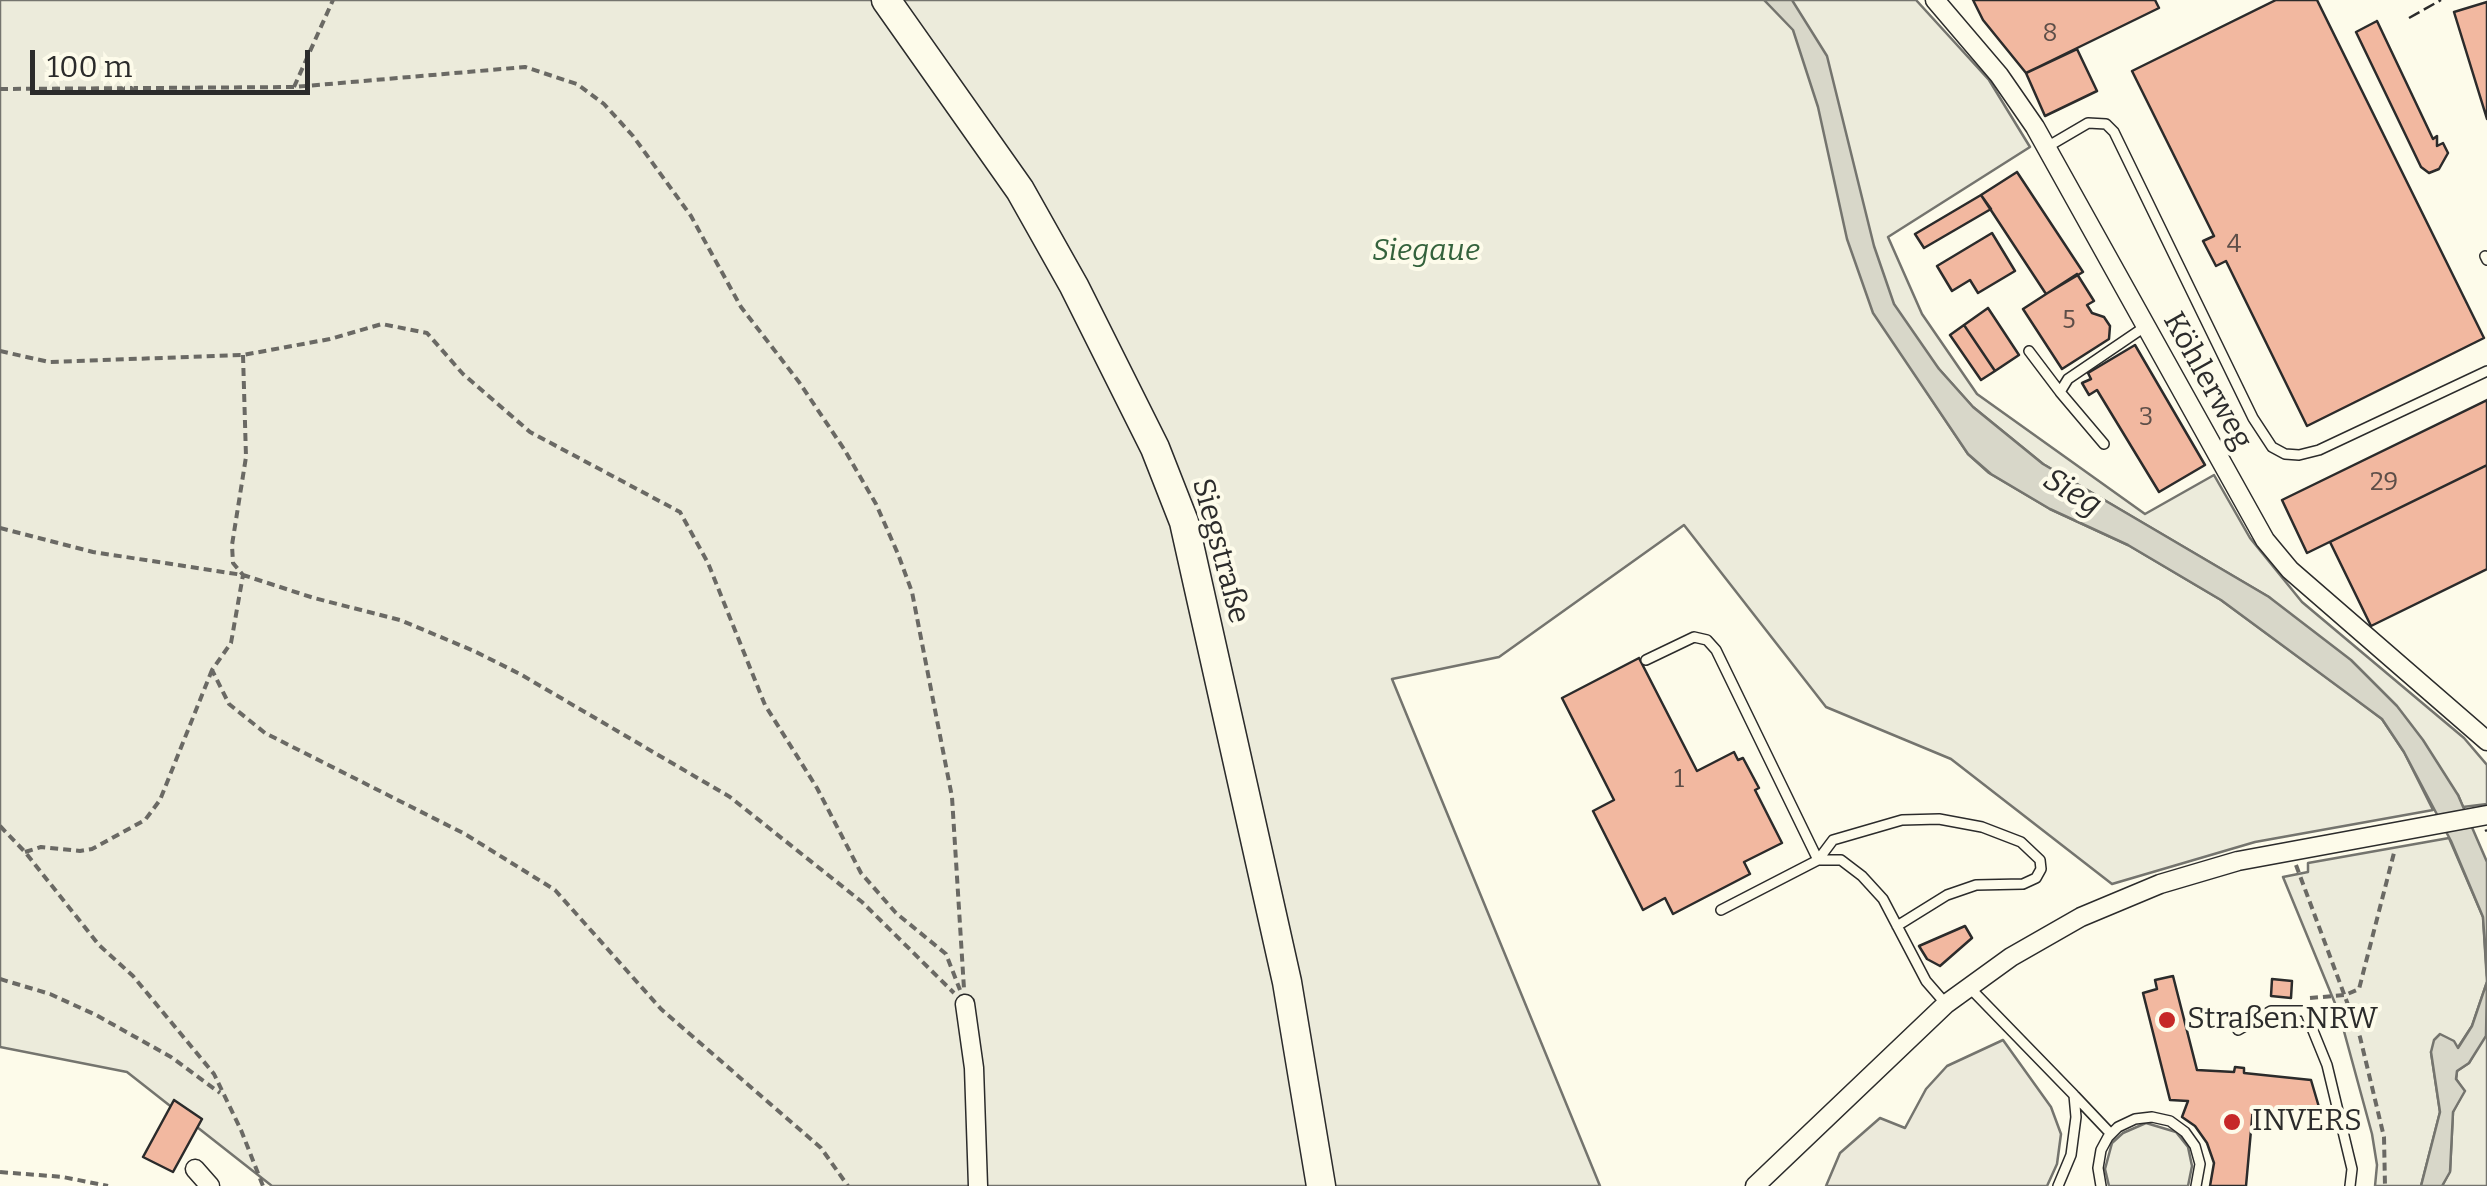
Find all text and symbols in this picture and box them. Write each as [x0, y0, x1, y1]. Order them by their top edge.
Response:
house number: 8 [2042, 19, 2058, 49]
scale bar [35, 30, 315, 92]
text: 100 m [47, 49, 132, 85]
house number: 4 [2227, 230, 2241, 260]
park label: Siegaue [1372, 234, 1480, 270]
house number: 5 [2062, 306, 2076, 336]
street label: Köhlerweg [2155, 306, 2259, 456]
house number: 3 [2139, 403, 2153, 433]
water label: Sieg [2036, 461, 2108, 525]
house number: 29 [2370, 468, 2398, 498]
street label: Siegstraße [1183, 475, 1257, 627]
house number: 1 [1674, 765, 1684, 795]
place label: Straßen.NRW [2187, 1002, 2378, 1038]
marker: Straßen.NRW [2156, 1009, 2178, 1031]
place label: INVERS [2252, 1104, 2362, 1140]
marker: INVERS [2221, 1111, 2243, 1133]

